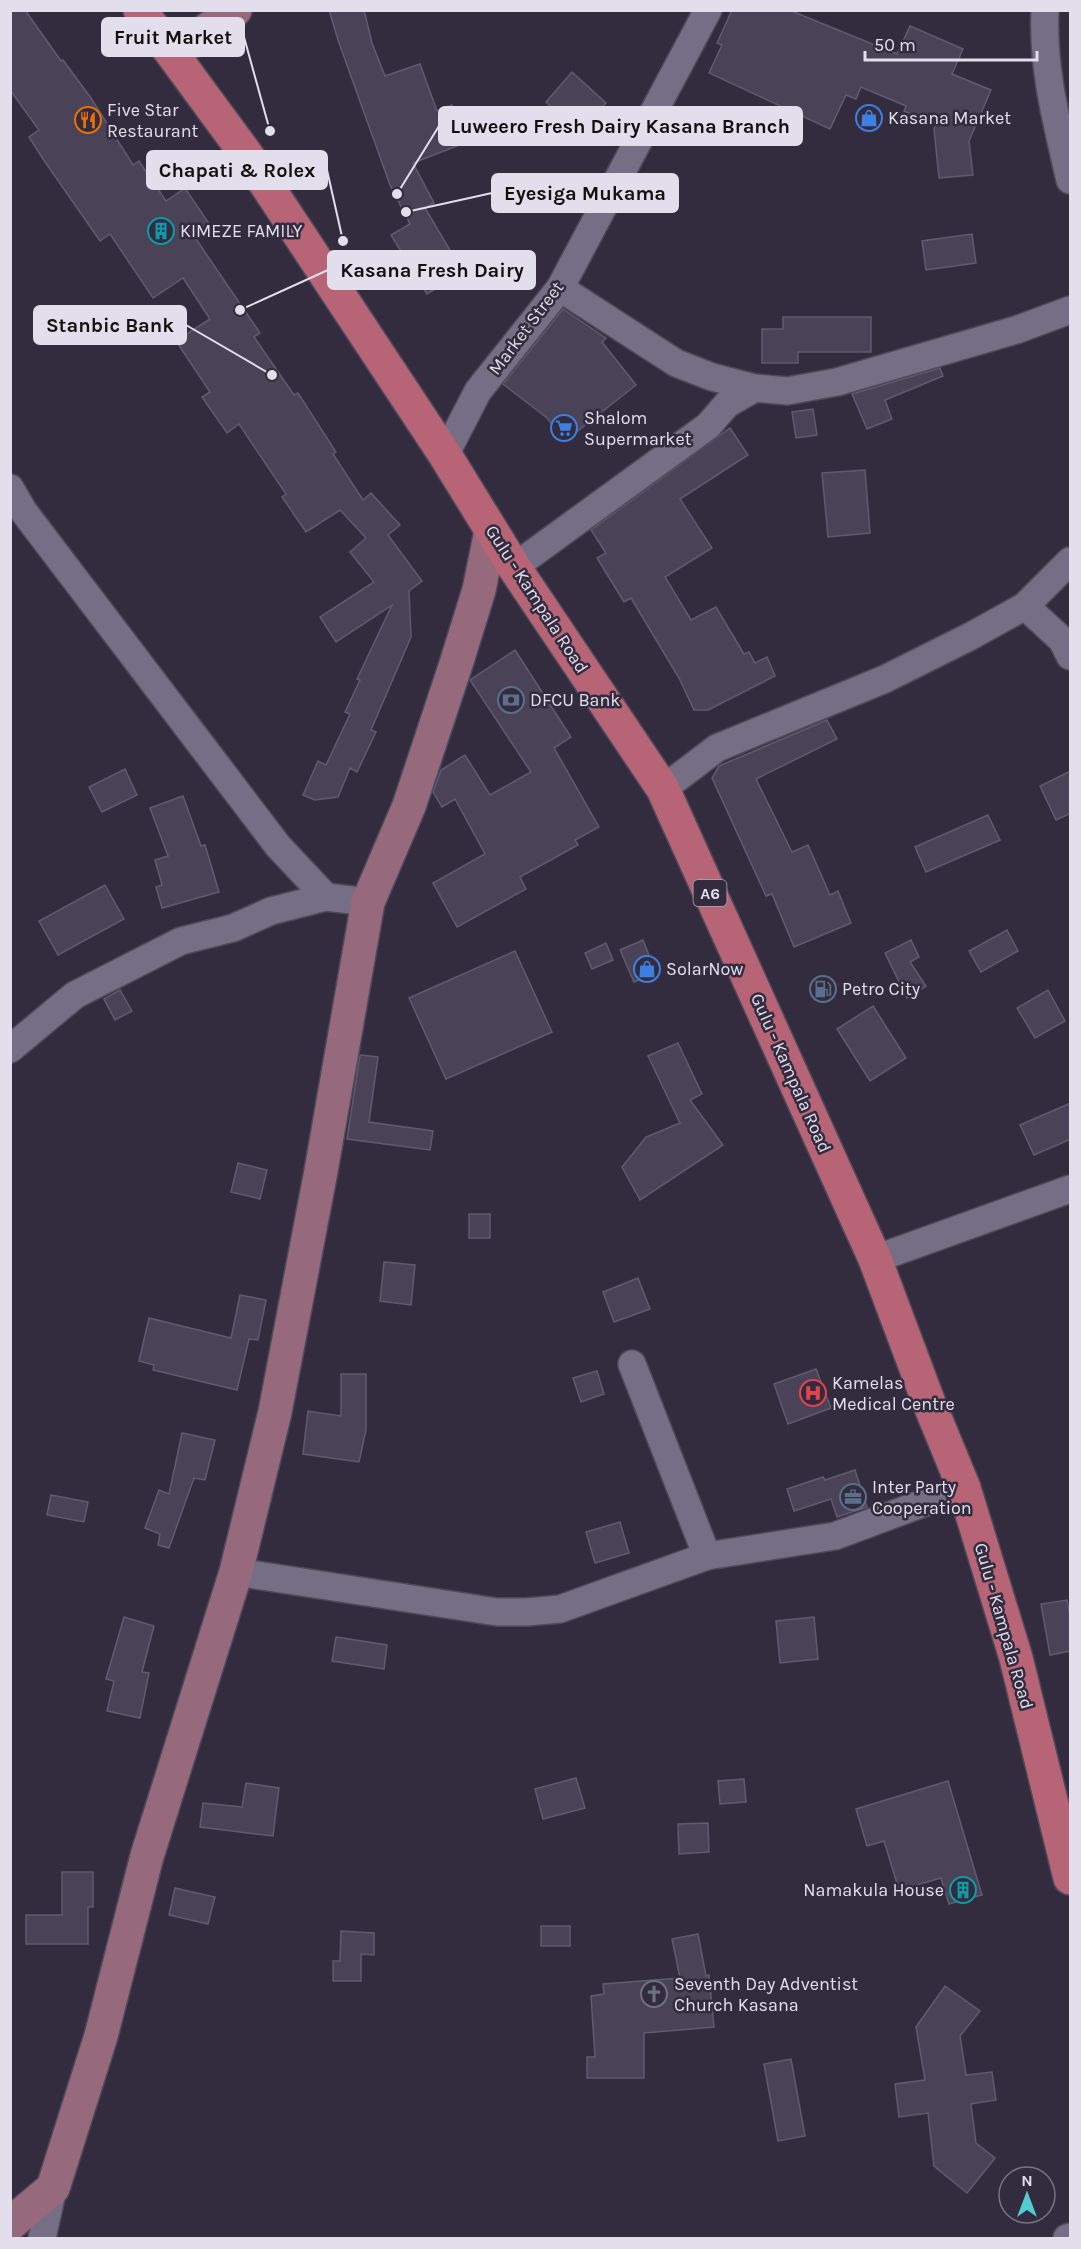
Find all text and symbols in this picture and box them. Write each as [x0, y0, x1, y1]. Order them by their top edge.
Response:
callout: Fruit Market [102, 18, 244, 56]
scale bar [865, 24, 1038, 62]
text: Fruit Market [114, 26, 232, 49]
text: 50 m [874, 34, 916, 56]
place label: Five Star Restaurant [107, 99, 199, 142]
shop icon: Kasana Market [854, 103, 884, 133]
restaurant icon: Five Star Restaurant [73, 105, 103, 135]
callout: Luweero Fresh Dairy Kasana Branch [439, 107, 802, 145]
place label: Kasana Market [888, 107, 1011, 129]
text: Luweero Fresh Dairy Kasana Branch [450, 115, 790, 138]
callout: Chapati & Rolex [147, 151, 327, 189]
text: Chapati & Rolex [159, 159, 315, 182]
callout: Eyesiga Mukama [492, 174, 678, 212]
text: Eyesiga Mukama [504, 182, 666, 205]
building icon: KIMEZE FAMILY [146, 216, 176, 246]
place label: KIMEZE FAMILY [180, 220, 303, 242]
callout: Kasana Fresh Dairy [328, 251, 535, 289]
text: Kasana Fresh Dairy [340, 259, 524, 282]
street label: Market Street [484, 277, 568, 379]
callout: Stanbic Bank [34, 306, 186, 344]
text: Stanbic Bank [46, 314, 174, 337]
place label: Shalom Supermarket [584, 407, 692, 450]
supermarket icon: Shalom Supermarket [549, 413, 579, 443]
street label: Gulu - Kampala Road [481, 521, 593, 677]
bank icon: DFCU Bank [496, 685, 526, 715]
place label: DFCU Bank [530, 689, 620, 711]
road number: A6 [694, 880, 726, 906]
shop icon: SolarNow [632, 954, 662, 984]
place label: SolarNow [666, 958, 743, 980]
fuel station icon: Petro City [808, 974, 838, 1004]
place label: Petro City [842, 978, 921, 1000]
street label: Gulu - Kampala Road [746, 990, 836, 1156]
place label: Kamelas Medical Centre [832, 1372, 955, 1415]
hospital icon: Kamelas Medical Centre [798, 1378, 828, 1408]
place label: Inter Party Cooperation [872, 1476, 972, 1519]
office icon: Inter Party Cooperation [838, 1482, 868, 1512]
street label: Gulu - Kampala Road [970, 1540, 1038, 1712]
building icon: Namakula House [948, 1875, 978, 1905]
place label: Namakula House [803, 1879, 944, 1901]
place label: Seventh Day Adventist Church Kasana [674, 1973, 858, 2016]
church icon: Seventh Day Adventist Church Kasana [639, 1979, 669, 2009]
north arrow [997, 2165, 1057, 2225]
text: N [1021, 2171, 1033, 2190]

